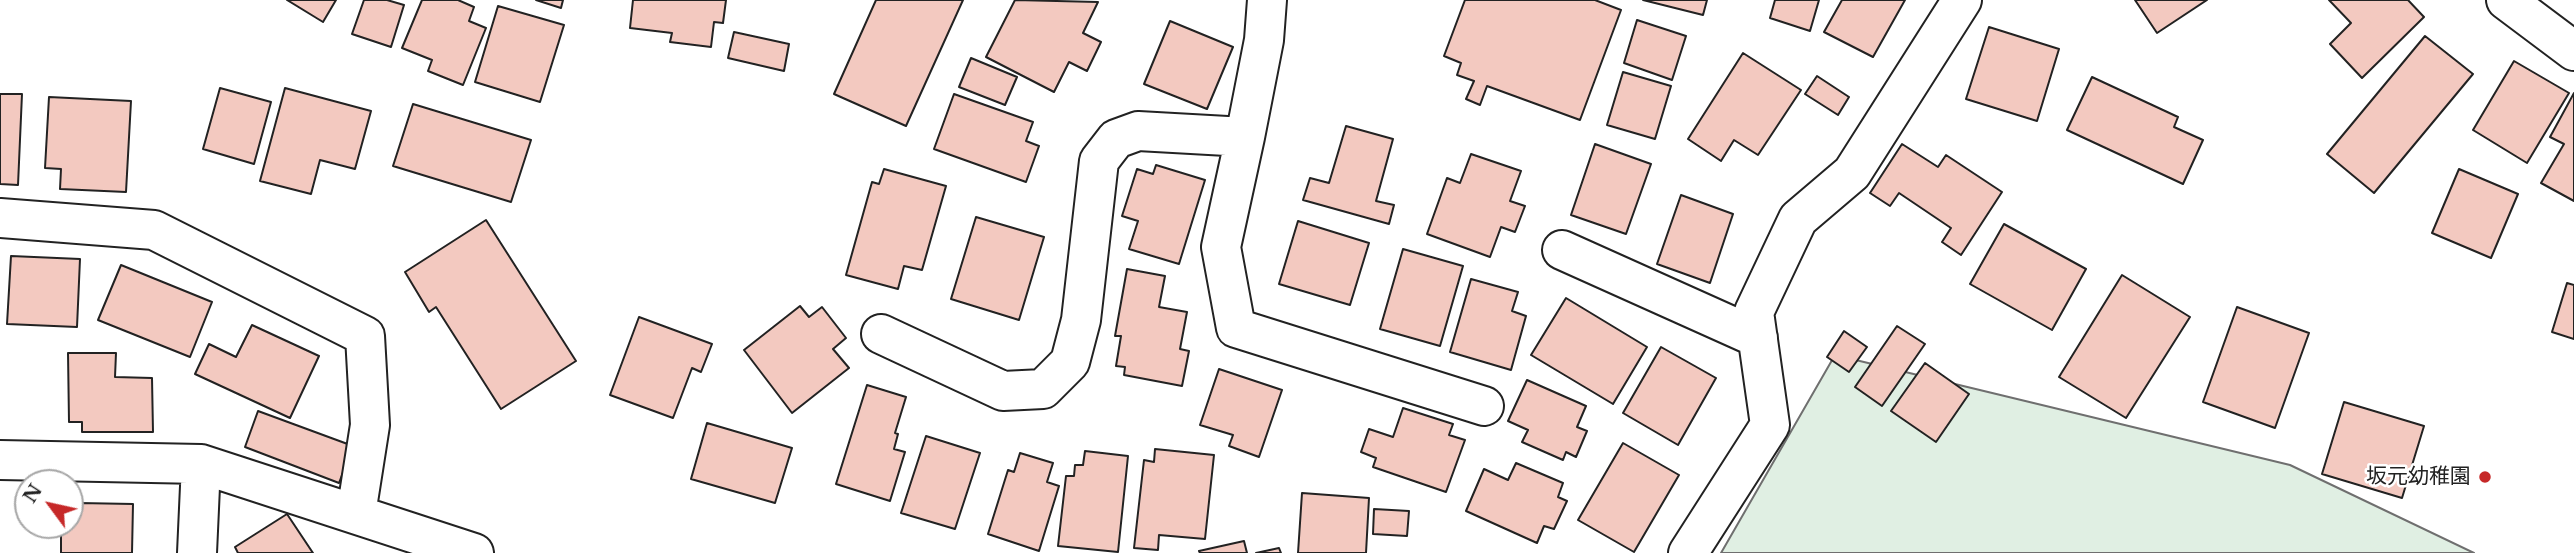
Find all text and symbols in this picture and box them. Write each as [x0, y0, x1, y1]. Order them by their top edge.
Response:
place label: 坂元幼稚園 [2366, 464, 2471, 490]
north arrow [14, 469, 84, 539]
marker: 坂元幼稚園 [2477, 469, 2493, 485]
text: N [18, 480, 47, 507]

